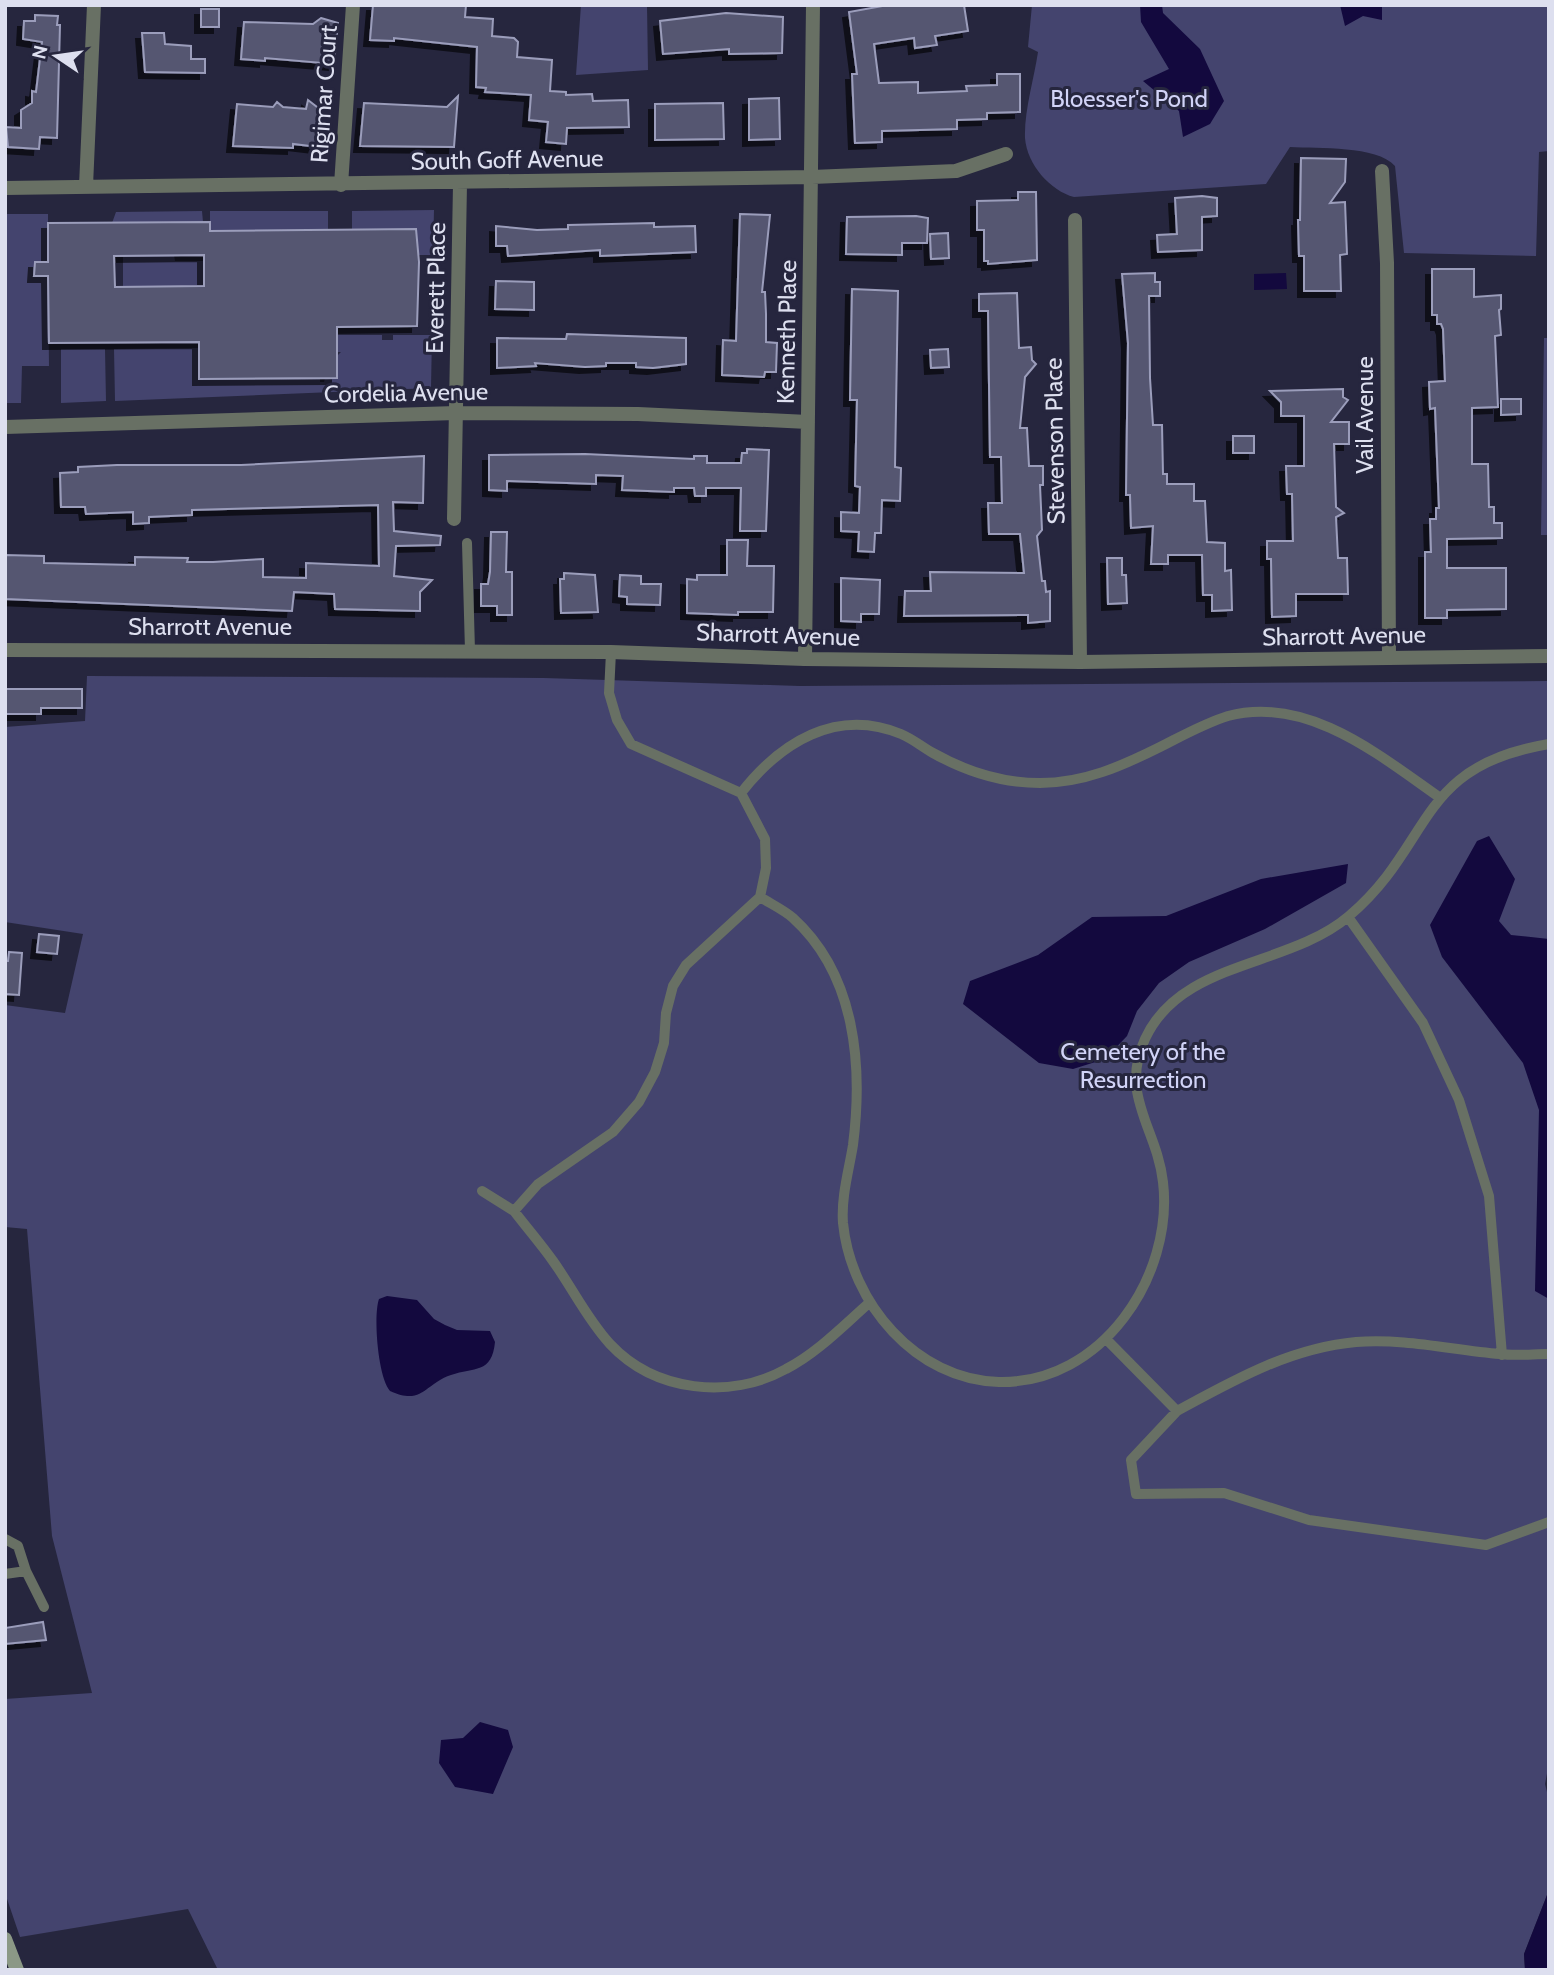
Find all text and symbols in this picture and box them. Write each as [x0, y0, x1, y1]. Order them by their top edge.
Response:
north arrow [21, 21, 91, 91]
street label: Rigimar Court [304, 24, 343, 164]
text: N [27, 43, 53, 61]
park label: Bloesser's Pond [1050, 84, 1208, 113]
street label: South Goff Avenue [410, 143, 604, 176]
street label: Everett Place [420, 222, 451, 354]
street label: Kenneth Place [771, 260, 802, 404]
street label: Vail Avenue [1350, 356, 1379, 474]
street label: Stevenson Place [1039, 357, 1070, 525]
street label: Cordelia Avenue [324, 377, 488, 408]
street label: Sharrott Avenue [128, 612, 292, 641]
street label: Sharrott Avenue [696, 617, 860, 652]
street label: Sharrott Avenue [1262, 620, 1426, 651]
park label: Cemetery of the Resurrection [1060, 1037, 1226, 1094]

